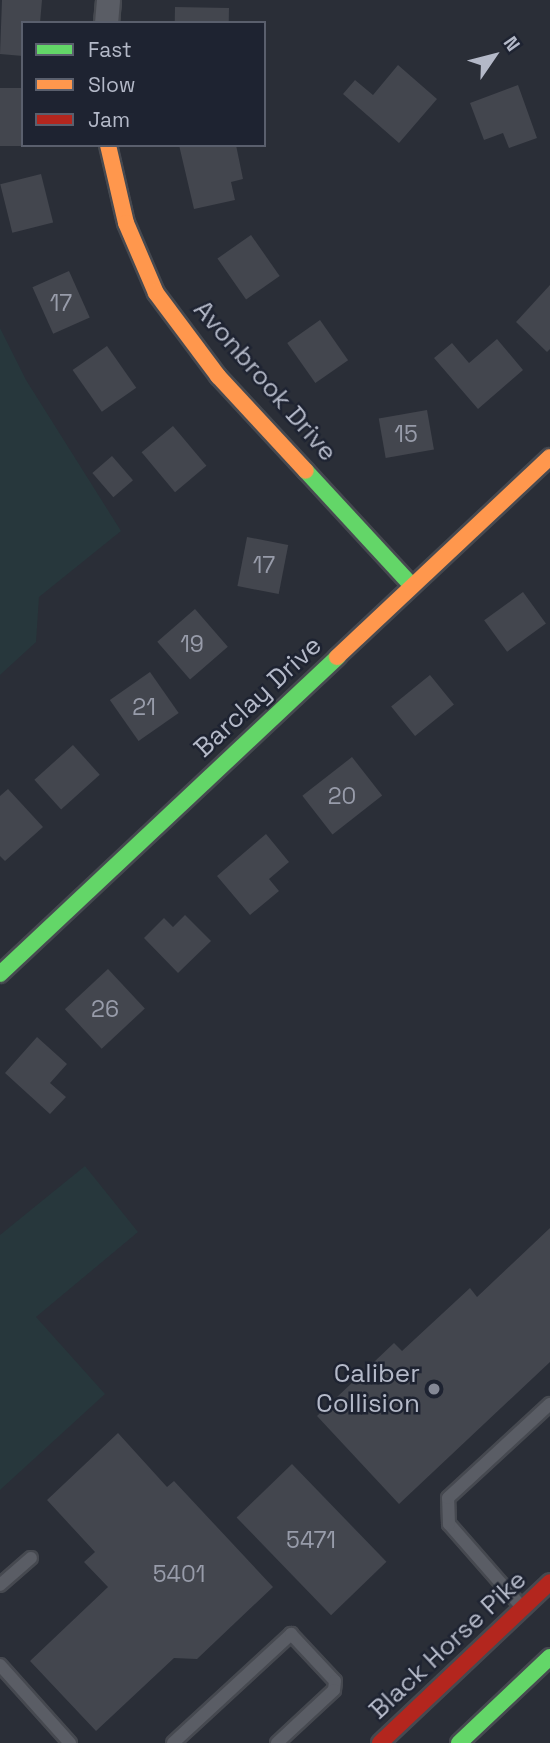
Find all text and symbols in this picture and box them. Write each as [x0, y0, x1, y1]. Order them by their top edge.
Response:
legend [21, 21, 266, 147]
north arrow [459, 21, 529, 91]
text: N [498, 31, 525, 56]
text: Fast [88, 36, 132, 63]
text: Slow [88, 71, 136, 98]
text: Jam [88, 106, 130, 133]
house number: 17 [50, 289, 72, 317]
street label: Avonbrook Drive [187, 294, 343, 468]
house number: 15 [394, 420, 418, 448]
house number: 17 [253, 551, 275, 579]
house number: 19 [180, 630, 204, 658]
street label: Barclay Drive [188, 630, 328, 764]
house number: 21 [132, 693, 156, 721]
house number: 20 [328, 782, 356, 810]
house number: 26 [91, 995, 119, 1023]
place label: Caliber Collision [316, 1358, 420, 1420]
marker: Caliber Collision [426, 1381, 442, 1397]
house number: 5471 [286, 1526, 336, 1554]
house number: 5401 [153, 1560, 205, 1588]
street label: Black Horse Pike [363, 1564, 533, 1726]

